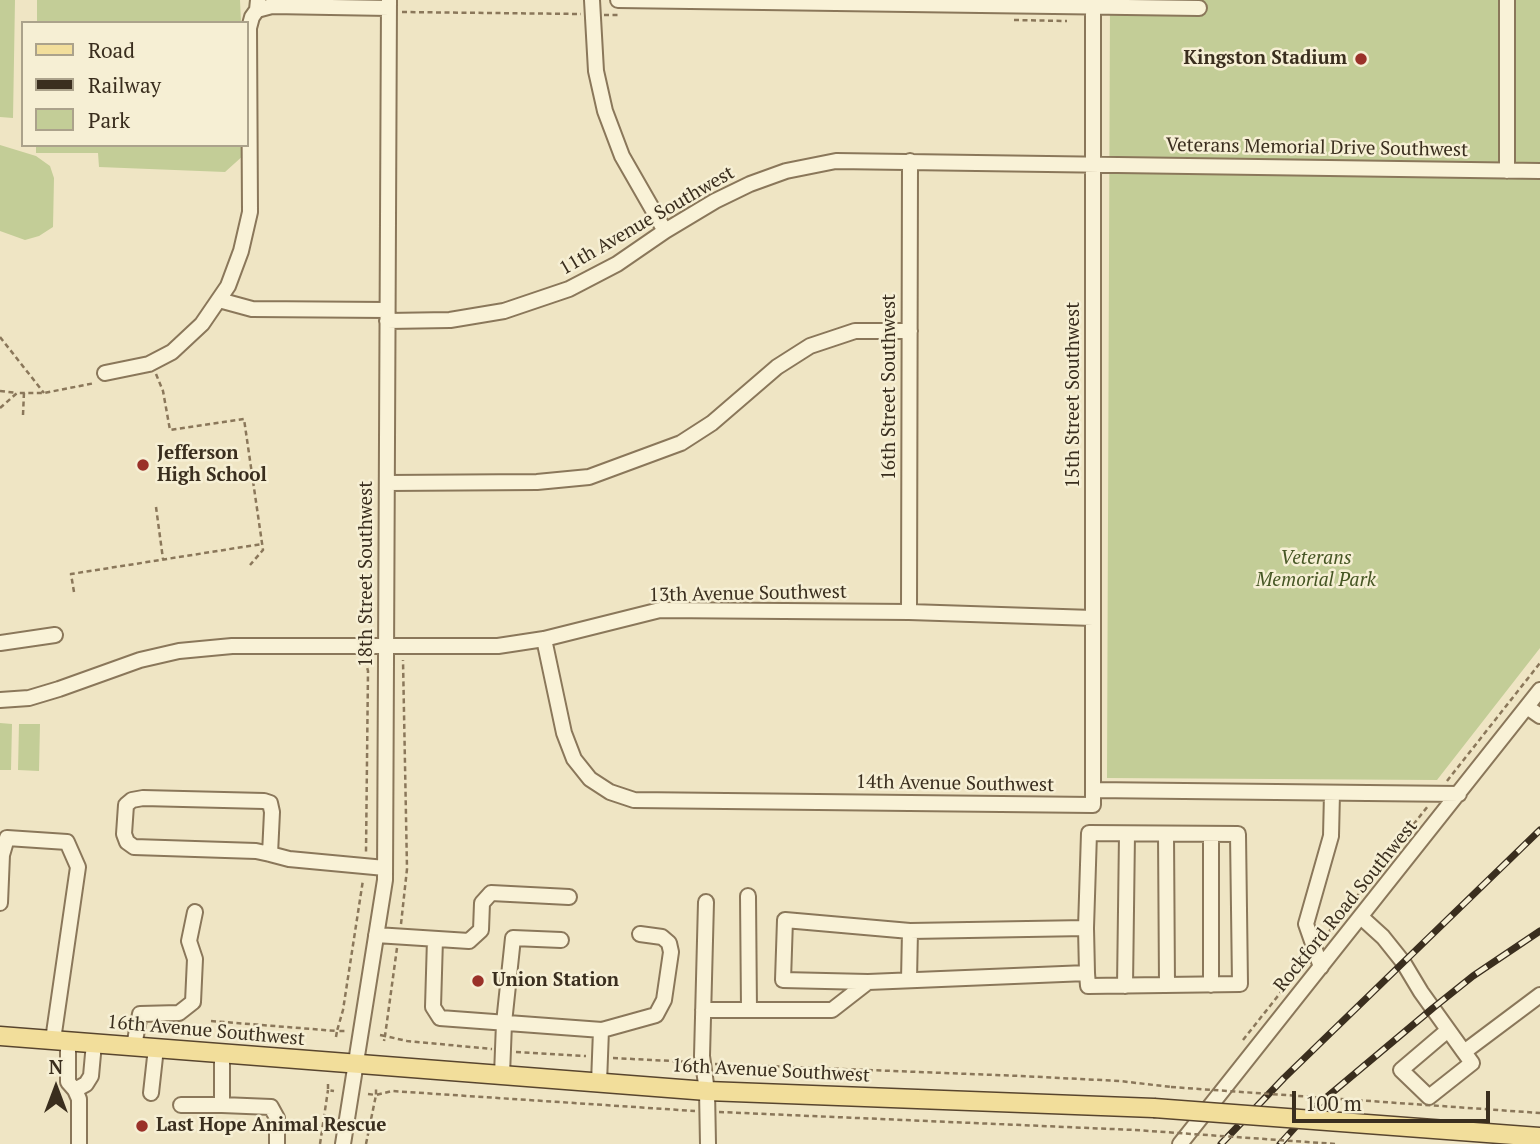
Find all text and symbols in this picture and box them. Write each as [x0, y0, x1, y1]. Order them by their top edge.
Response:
legend [21, 21, 248, 147]
text: Road [88, 36, 135, 64]
place label: Kingston Stadium [1184, 48, 1347, 70]
marker: Kingston Stadium [1353, 51, 1369, 67]
text: Railway [88, 71, 161, 99]
text: Park [88, 106, 130, 134]
street label: Veterans Memorial Drive Southwest [1166, 134, 1468, 162]
street label: 11th Avenue Southwest [556, 162, 738, 280]
street label: 16th Street Southwest [879, 294, 901, 480]
street label: 15th Street Southwest [1063, 302, 1085, 488]
place label: Jefferson High School [157, 443, 267, 487]
marker: Jefferson High School [135, 457, 151, 473]
street label: 18th Street Southwest [356, 481, 378, 667]
park label: Veterans Memorial Park [1256, 548, 1376, 592]
street label: 13th Avenue Southwest [649, 581, 847, 607]
street label: 14th Avenue Southwest [856, 771, 1054, 797]
street label: Rockford Road Southwest [1269, 815, 1423, 997]
place label: Union Station [492, 970, 619, 992]
marker: Union Station [470, 973, 486, 989]
street label: 16th Avenue Southwest [106, 1011, 306, 1051]
north arrow [21, 1053, 91, 1123]
text: N [49, 1054, 63, 1079]
street label: 16th Avenue Southwest [671, 1054, 871, 1088]
scale bar [1295, 1078, 1493, 1122]
text: 100 m [1305, 1089, 1362, 1117]
place label: Last Hope Animal Rescue [156, 1115, 387, 1137]
marker: Last Hope Animal Rescue [134, 1118, 150, 1134]

